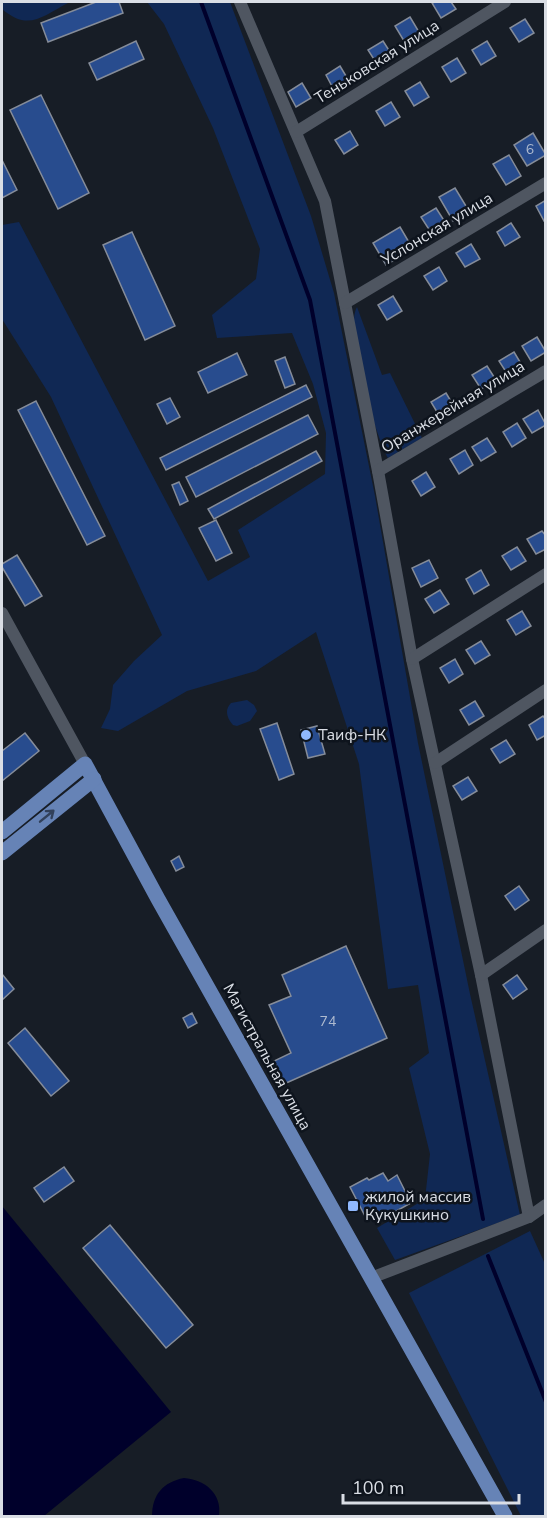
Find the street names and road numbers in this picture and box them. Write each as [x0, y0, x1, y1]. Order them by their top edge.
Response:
street label: Теньковская улица [310, 15, 444, 109]
street label: Услонская улица [376, 187, 497, 272]
street label: Оранжерейная улица [377, 355, 529, 459]
street label: Магистральная улица [217, 980, 317, 1134]

